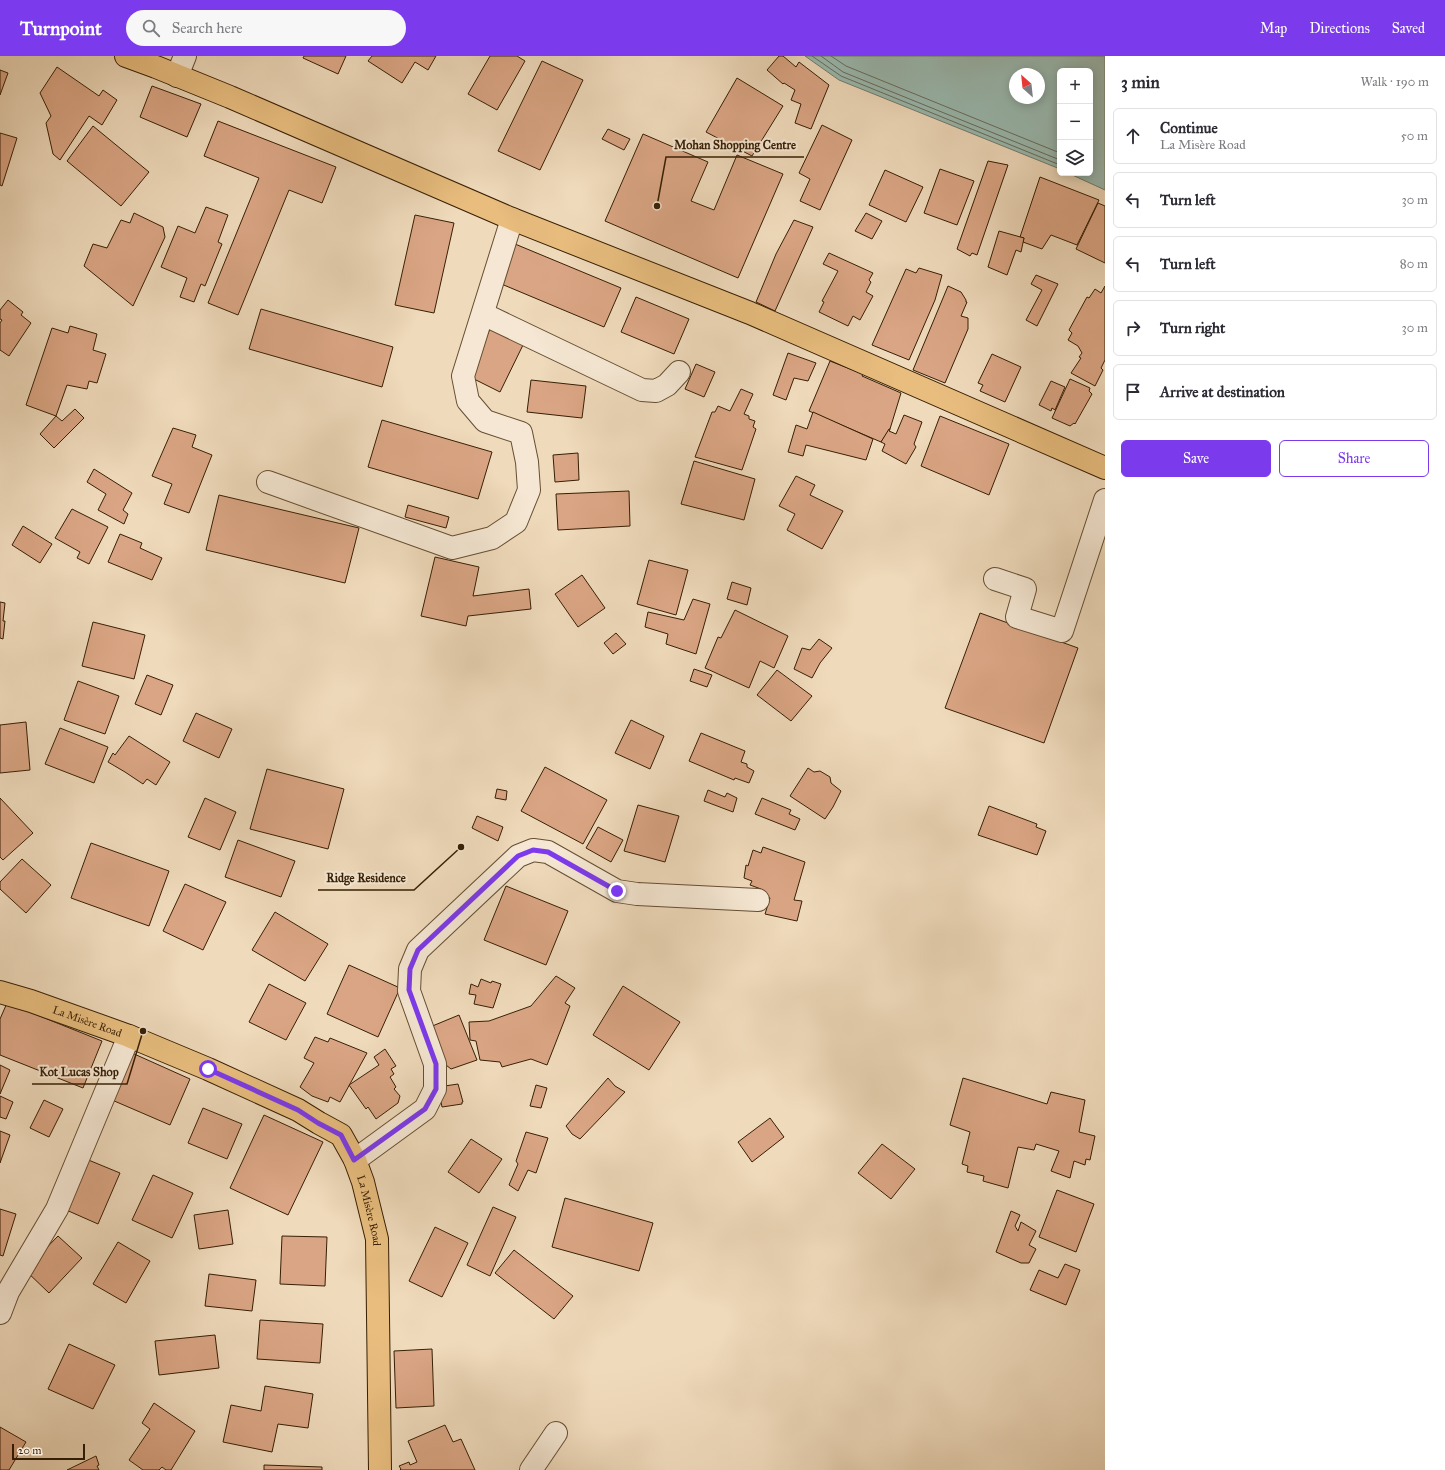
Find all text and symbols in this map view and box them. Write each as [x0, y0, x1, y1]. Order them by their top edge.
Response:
search box [126, 10, 406, 46]
text: Turnpoint [20, 17, 102, 40]
icon: search [140, 17, 162, 39]
text: Search here [172, 19, 243, 37]
text: Map [1260, 20, 1287, 37]
text: Directions [1309, 20, 1370, 37]
text: Saved [1392, 20, 1425, 37]
north arrow [1009, 68, 1045, 104]
map controls [1057, 68, 1093, 176]
button: + [1057, 68, 1093, 104]
text: 3 min [1121, 72, 1160, 93]
text: Walk · 190 m [1360, 74, 1429, 90]
button: − [1057, 104, 1093, 140]
text: Continue [1160, 119, 1218, 137]
icon: ahead [1122, 125, 1144, 147]
text: 50 m [1401, 128, 1428, 144]
callout: Mohan Shopping Centre [666, 133, 804, 157]
text: La Misère Road [1160, 137, 1246, 153]
text: Mohan Shopping Centre [674, 138, 796, 153]
button: layers [1057, 140, 1093, 176]
icon: left [1122, 189, 1144, 211]
text: Turn left [1160, 191, 1216, 209]
text: 30 m [1402, 192, 1428, 208]
icon: left [1122, 253, 1144, 275]
text: Turn left [1160, 255, 1216, 273]
text: 80 m [1400, 256, 1428, 272]
icon: right [1122, 317, 1144, 339]
text: Turn right [1160, 319, 1225, 337]
text: 30 m [1402, 320, 1428, 336]
icon: arrive [1122, 381, 1144, 403]
text: Arrive at destination [1160, 383, 1285, 401]
button: Save [1121, 440, 1271, 477]
button: Share [1279, 440, 1429, 477]
callout: Ridge Residence [318, 866, 414, 890]
text: Ridge Residence [326, 871, 406, 886]
route end [608, 882, 626, 900]
street label: La Misère Road [51, 1003, 124, 1040]
callout: Kot Lucas Shop [32, 1060, 127, 1084]
route start [199, 1060, 217, 1078]
text: Kot Lucas Shop [39, 1065, 119, 1080]
street label: La Misère Road [354, 1173, 384, 1247]
scale bar [12, 1442, 85, 1461]
text: 20 m [18, 1444, 41, 1457]

